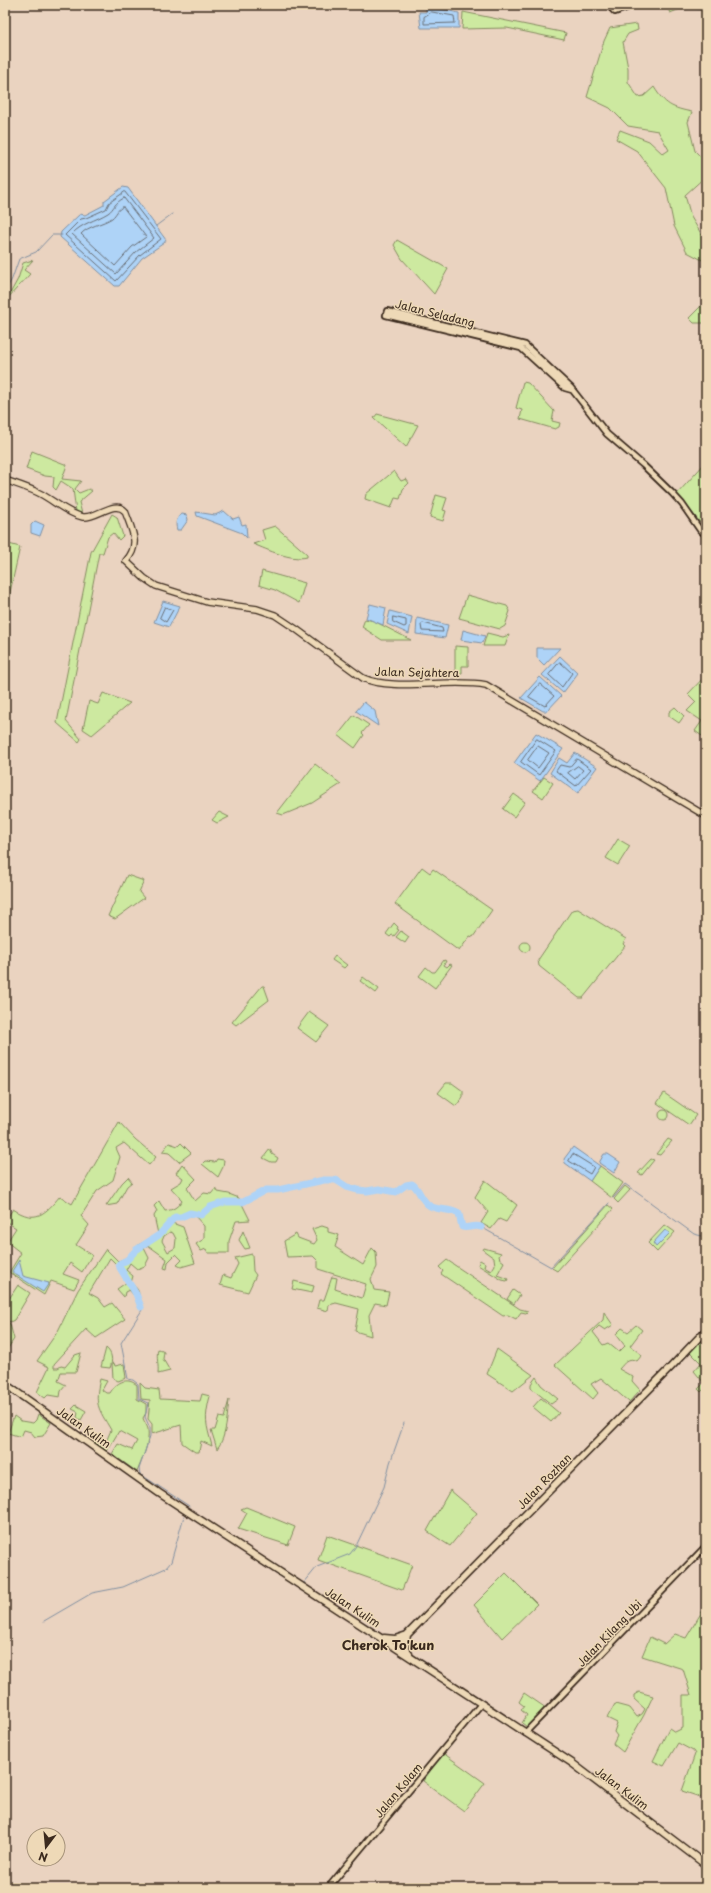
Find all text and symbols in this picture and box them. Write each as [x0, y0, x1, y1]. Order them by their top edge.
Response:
street label: Jalan Seladang [394, 295, 476, 331]
street label: Jalan Sejahtera [375, 663, 460, 681]
street label: Jalan Kulim [53, 1402, 115, 1452]
street label: Jalan Rozhan [513, 1449, 575, 1513]
street label: Jalan Kulim [322, 1583, 384, 1631]
street label: Jalan Kilang Ubi [573, 1596, 645, 1670]
district label: Cherok To'kun [342, 1635, 434, 1654]
street label: Jalan Kolam [370, 1759, 426, 1821]
street label: Jalan Kulim [592, 1762, 652, 1814]
north arrow [26, 1827, 66, 1867]
text: N [36, 1848, 50, 1866]

